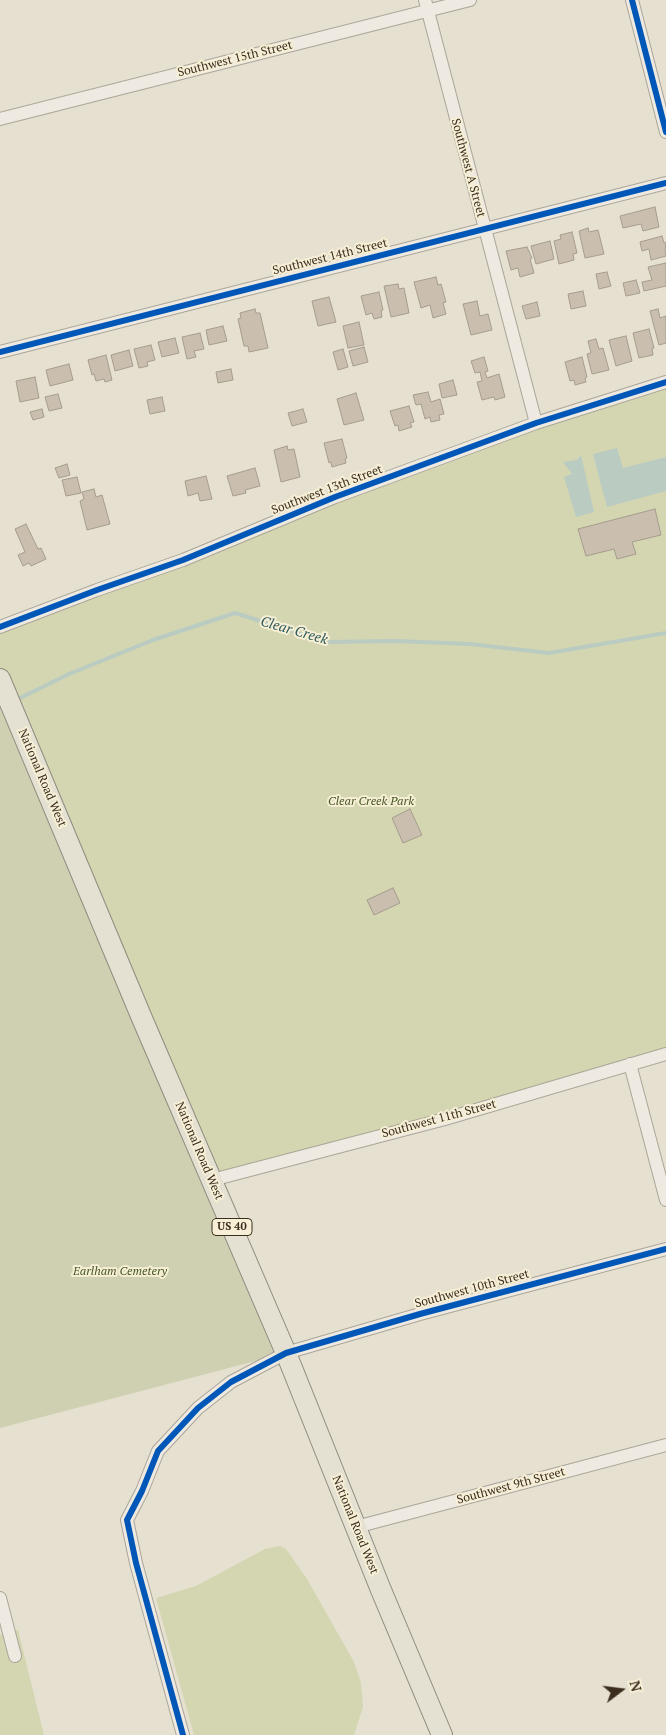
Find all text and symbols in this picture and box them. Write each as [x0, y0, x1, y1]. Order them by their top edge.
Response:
street label: Southwest 15th Street [176, 38, 294, 80]
street label: Southwest A Street [448, 117, 488, 219]
street label: Southwest 14th Street [271, 236, 389, 278]
street label: Southwest 13th Street [269, 462, 385, 518]
water label: Clear Creek [258, 613, 330, 649]
street label: National Road West [15, 727, 69, 829]
park label: Clear Creek Park [328, 795, 414, 809]
street label: Southwest 11th Street [380, 1097, 498, 1141]
street label: National Road West [172, 1100, 226, 1202]
road number: US 40 [212, 1218, 252, 1236]
park label: Earlham Cemetery [73, 1265, 167, 1279]
street label: Southwest 10th Street [413, 1267, 531, 1311]
street label: Southwest 9th Street [455, 1465, 567, 1507]
street label: National Road West [329, 1474, 381, 1576]
north arrow [596, 1665, 646, 1715]
text: N [625, 1678, 647, 1694]

